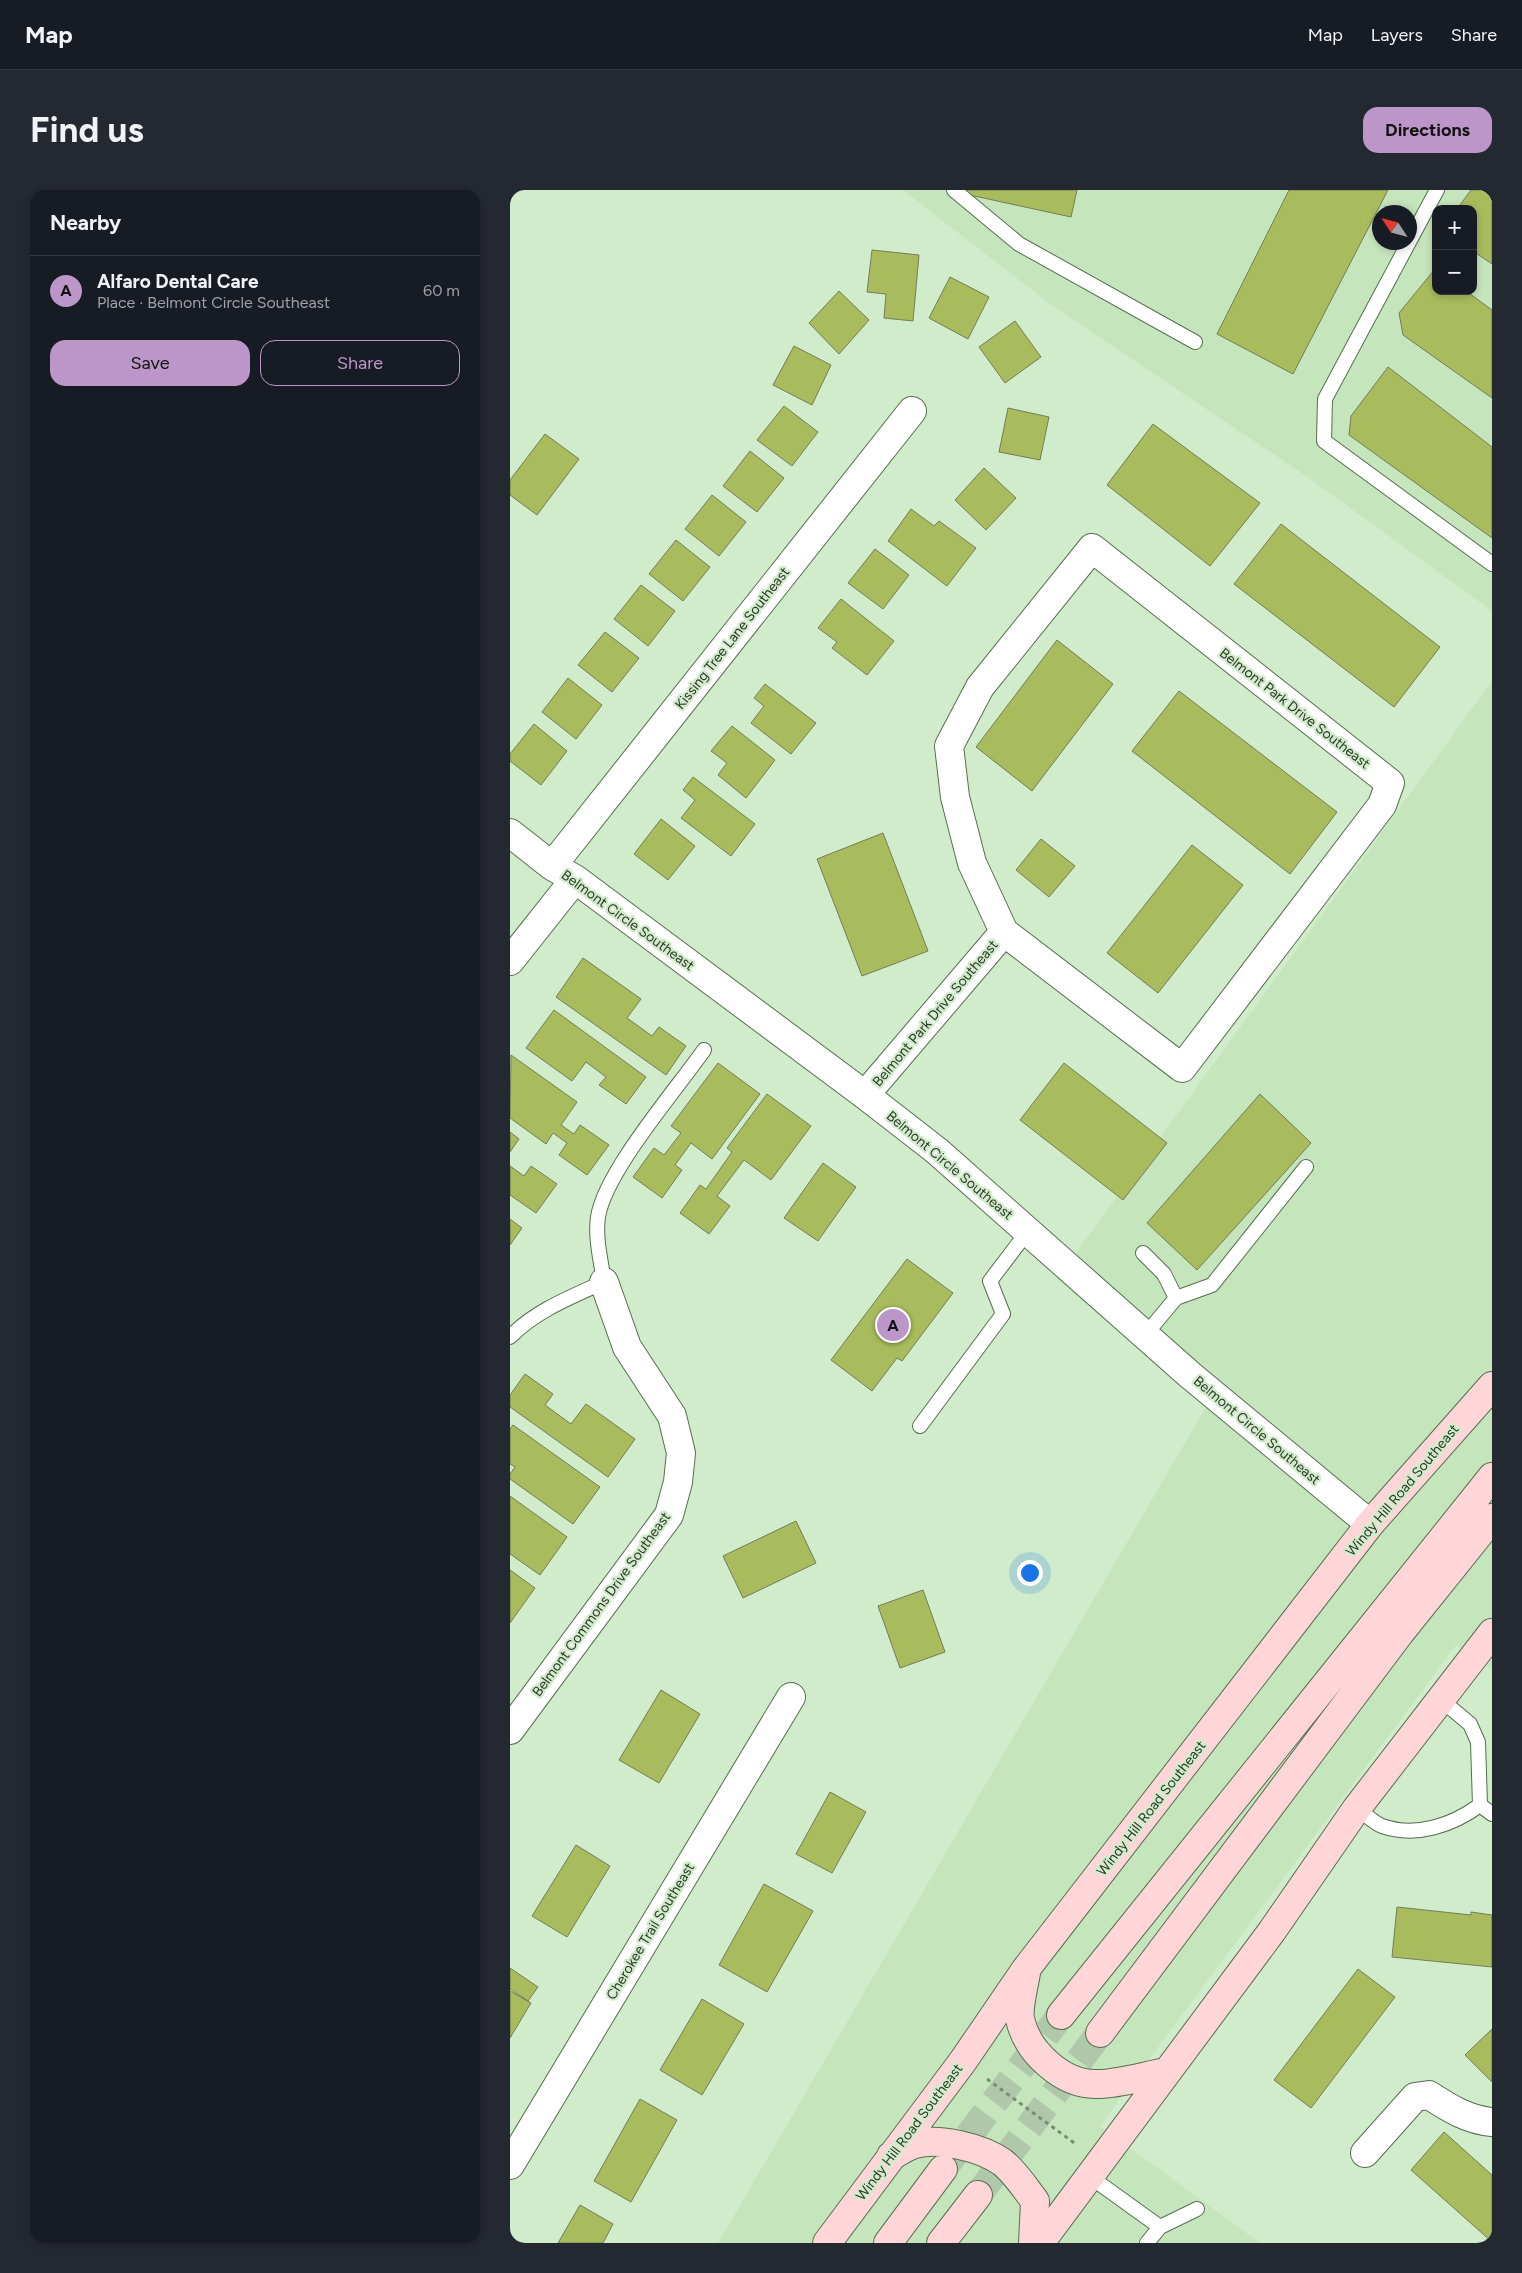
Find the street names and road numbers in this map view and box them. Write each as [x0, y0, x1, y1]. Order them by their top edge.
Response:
street label: Kissing Tree Lane Southeast [672, 564, 793, 713]
street label: Belmont Park Drive Southeast [1216, 644, 1373, 772]
street label: Belmont Circle Southeast [558, 867, 697, 974]
street label: Belmont Park Drive Southeast [869, 937, 1002, 1090]
street label: Belmont Circle Southeast [883, 1107, 1016, 1223]
street label: Belmont Circle Southeast [1190, 1372, 1323, 1488]
street label: Windy Hill Road Southeast [1342, 1421, 1463, 1560]
street label: Belmont Commons Drive Southeast [529, 1509, 674, 1700]
street label: Windy Hill Road Southeast [1093, 1737, 1209, 1879]
street label: Cherokee Trail Southeast [603, 1860, 698, 2003]
street label: Windy Hill Road Southeast [852, 2061, 966, 2204]

